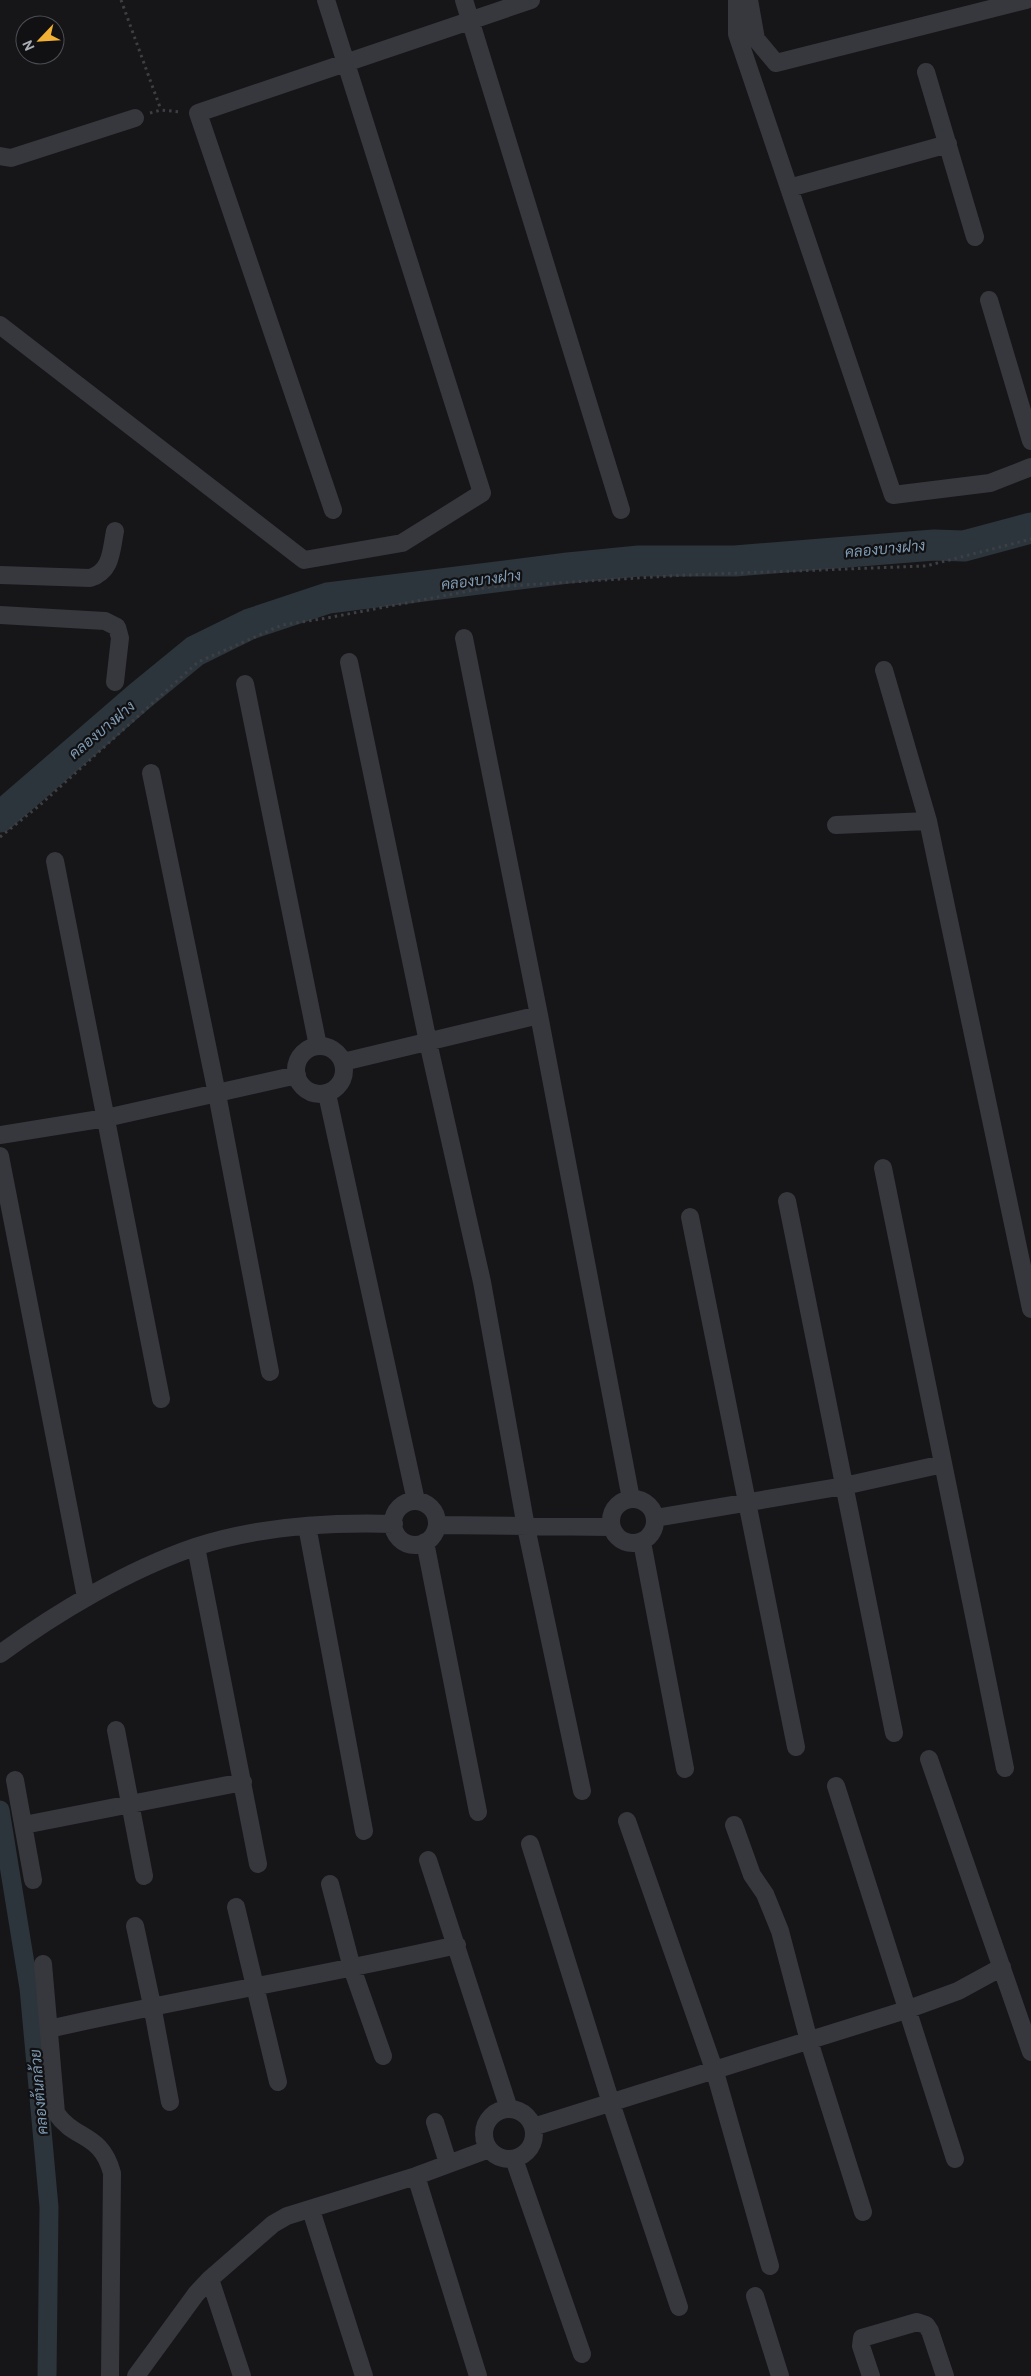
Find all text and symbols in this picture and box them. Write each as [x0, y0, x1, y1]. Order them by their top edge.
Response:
north arrow [15, 15, 65, 65]
text: N [20, 37, 39, 53]
water label: คลองบางฝาง [844, 538, 926, 563]
water label: คลองบางฝาง [440, 567, 522, 596]
water label: คลองบางฝาง [66, 698, 140, 764]
water label: คลองต้นกล้วย [25, 2048, 54, 2136]

